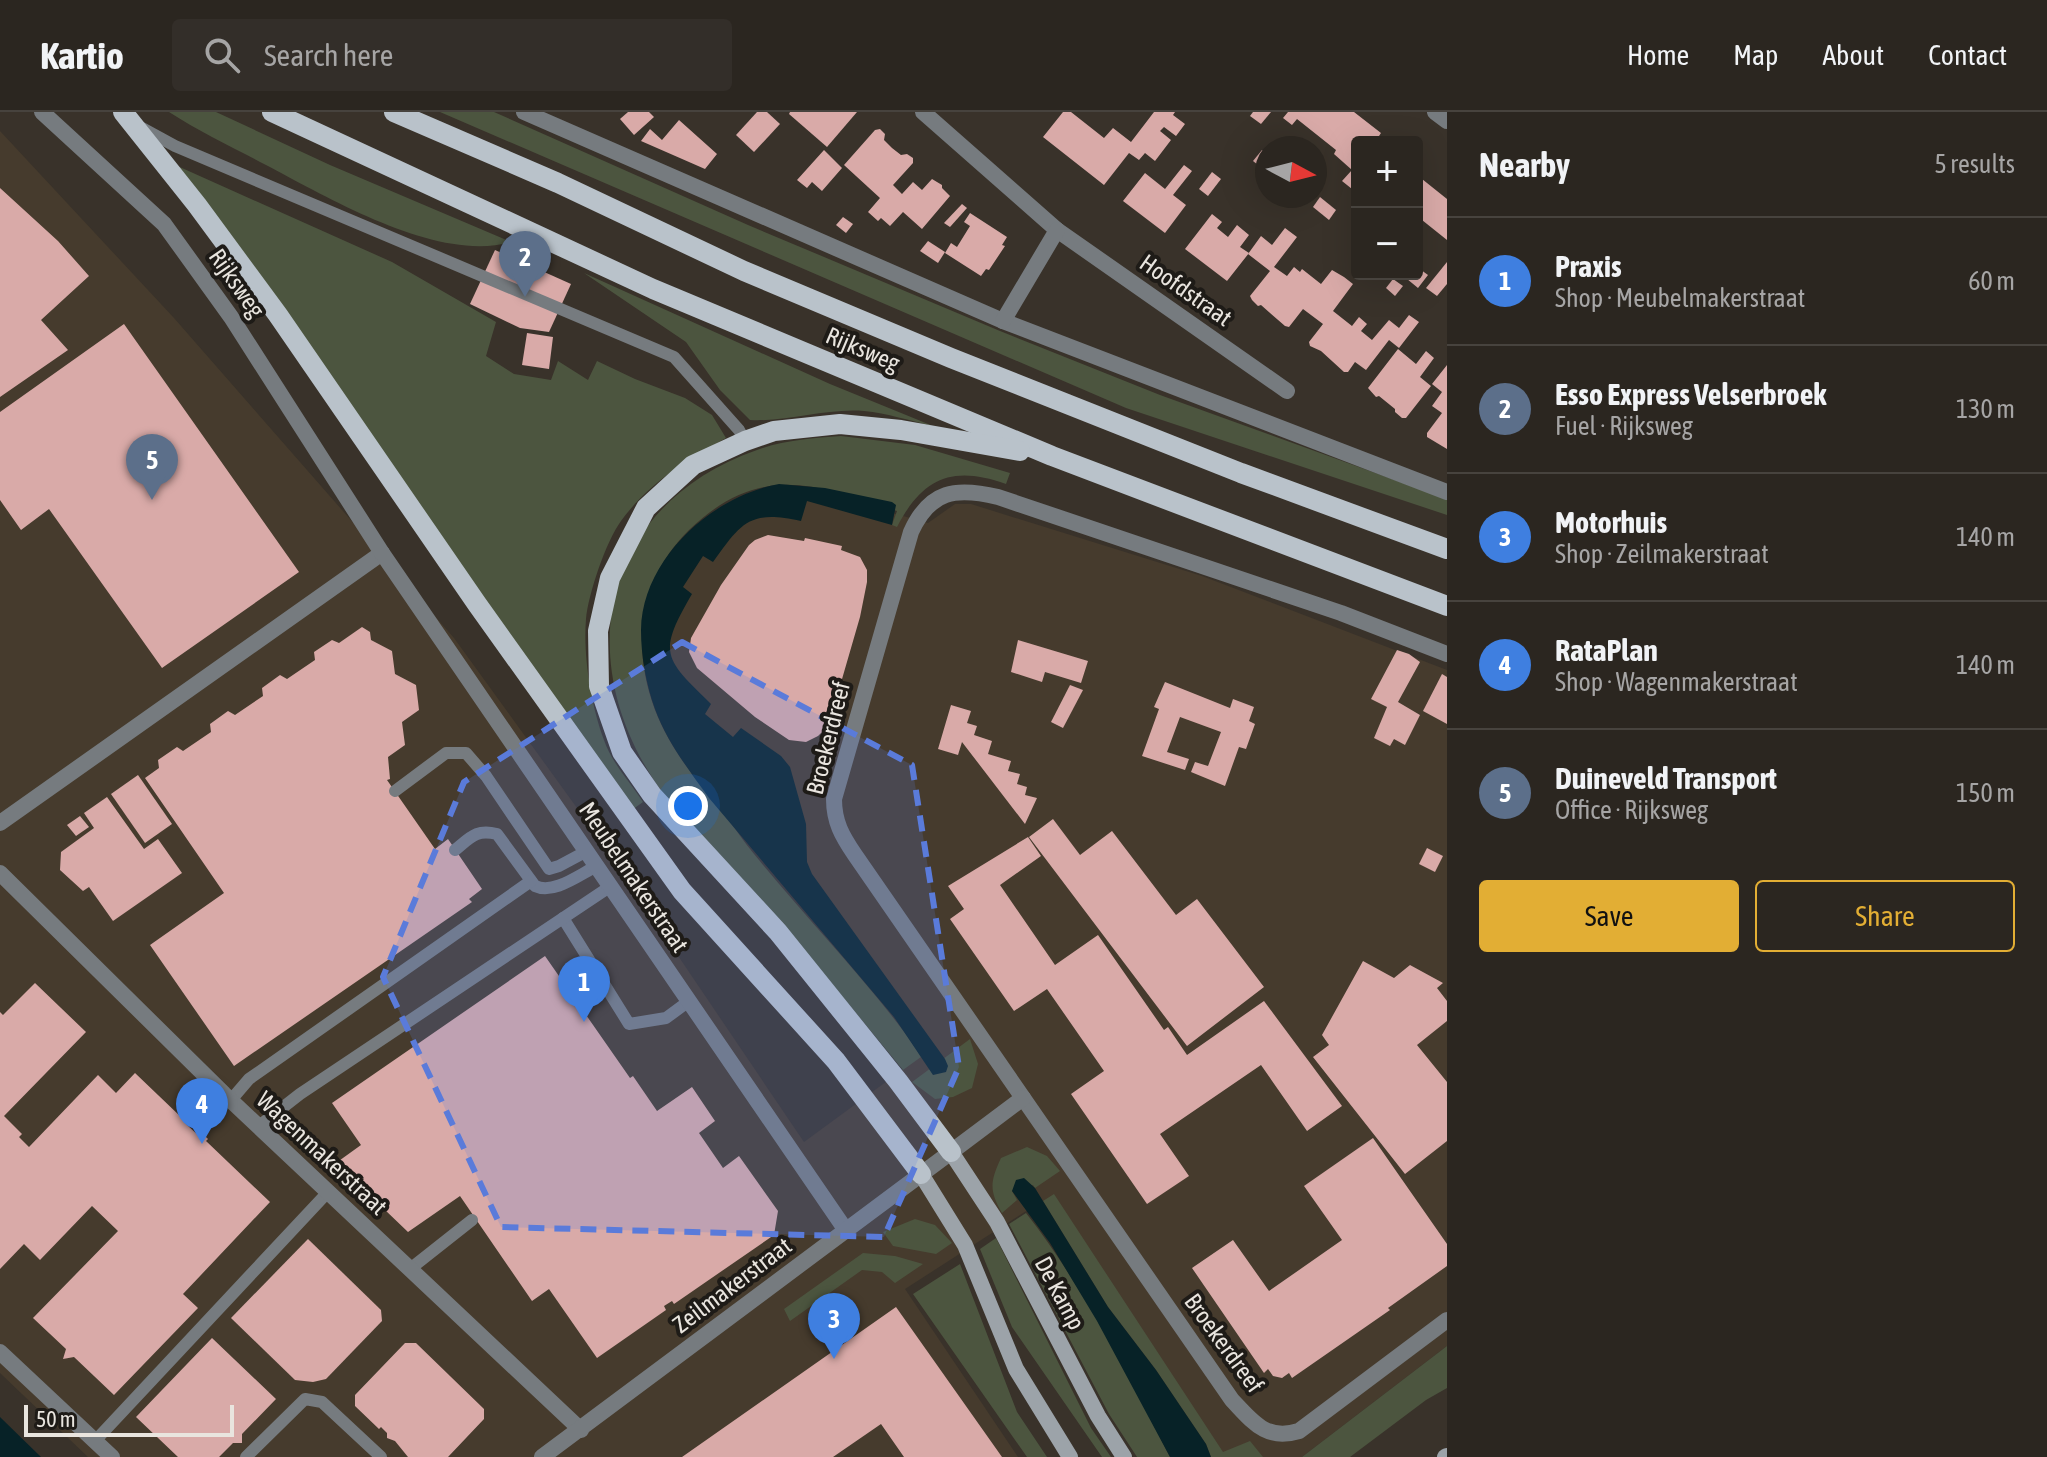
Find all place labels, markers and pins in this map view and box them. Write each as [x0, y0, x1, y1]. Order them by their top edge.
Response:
pin: 2 [499, 231, 551, 297]
pin: 5 [126, 434, 178, 500]
pin: 1 [558, 956, 610, 1022]
pin: 4 [176, 1078, 228, 1144]
pin: 3 [808, 1293, 860, 1359]

